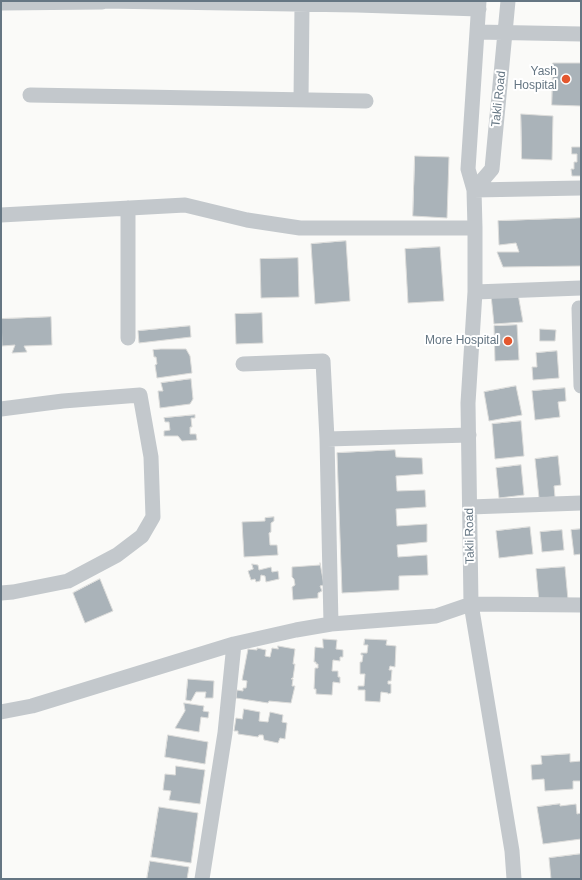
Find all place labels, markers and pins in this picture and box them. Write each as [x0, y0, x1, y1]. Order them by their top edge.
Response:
place label: Yash Hospital [514, 65, 557, 93]
marker: Yash Hospital [560, 73, 572, 85]
place label: More Hospital [425, 334, 499, 348]
marker: More Hospital [502, 335, 514, 347]

